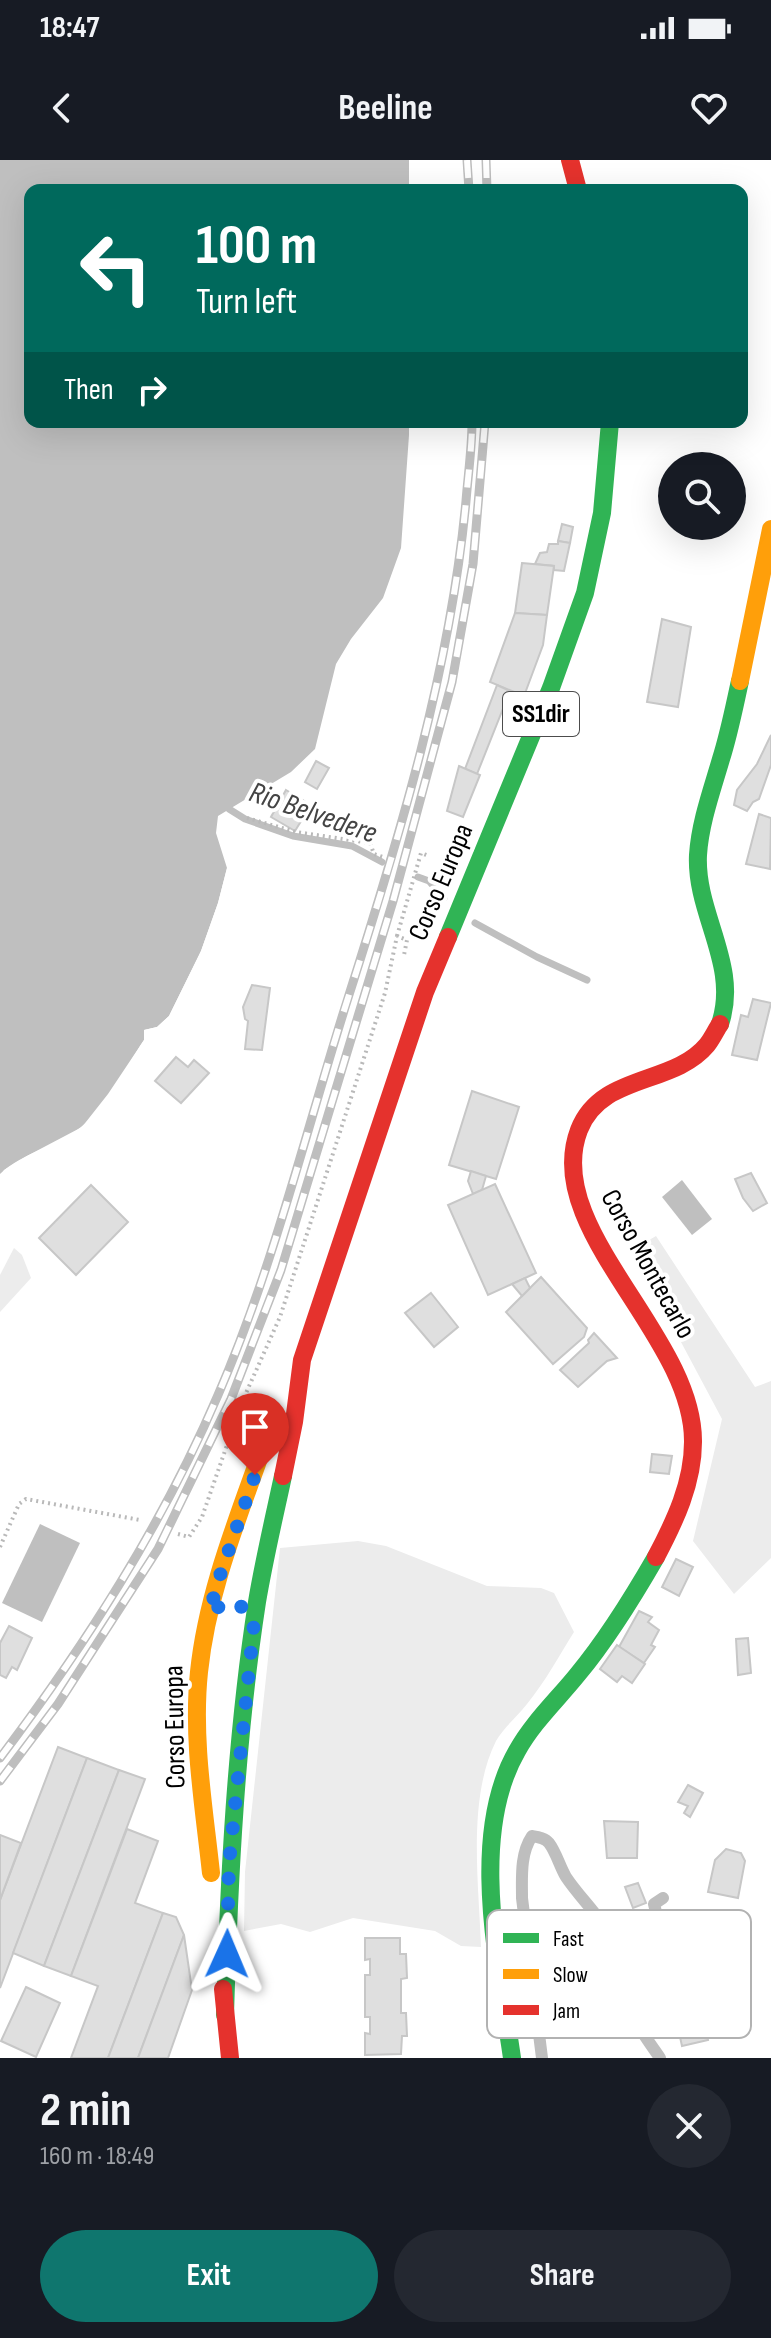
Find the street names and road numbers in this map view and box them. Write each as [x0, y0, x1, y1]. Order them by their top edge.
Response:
road number: SS1dir [503, 692, 579, 736]
street label: Corso Europa [402, 819, 480, 945]
street label: Corso Montecarlo [594, 1184, 702, 1344]
street label: Corso Europa [157, 1665, 193, 1789]

